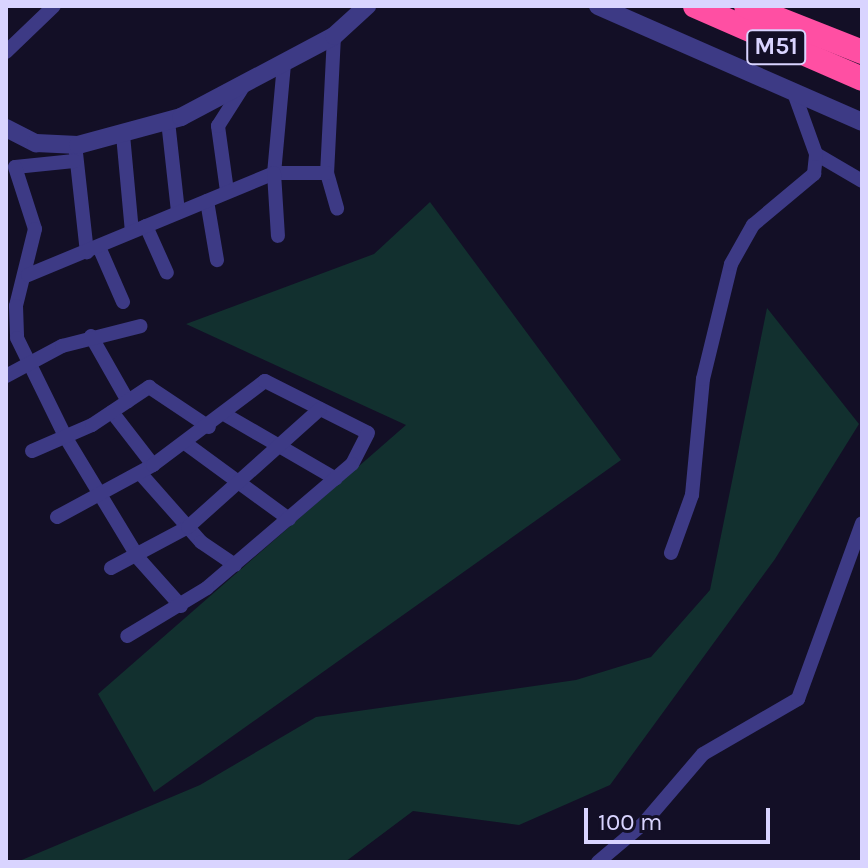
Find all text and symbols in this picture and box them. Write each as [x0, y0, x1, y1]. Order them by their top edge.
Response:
road number: M51 [746, 27, 806, 67]
scale bar [588, 792, 774, 842]
text: 100 m [598, 808, 663, 836]

